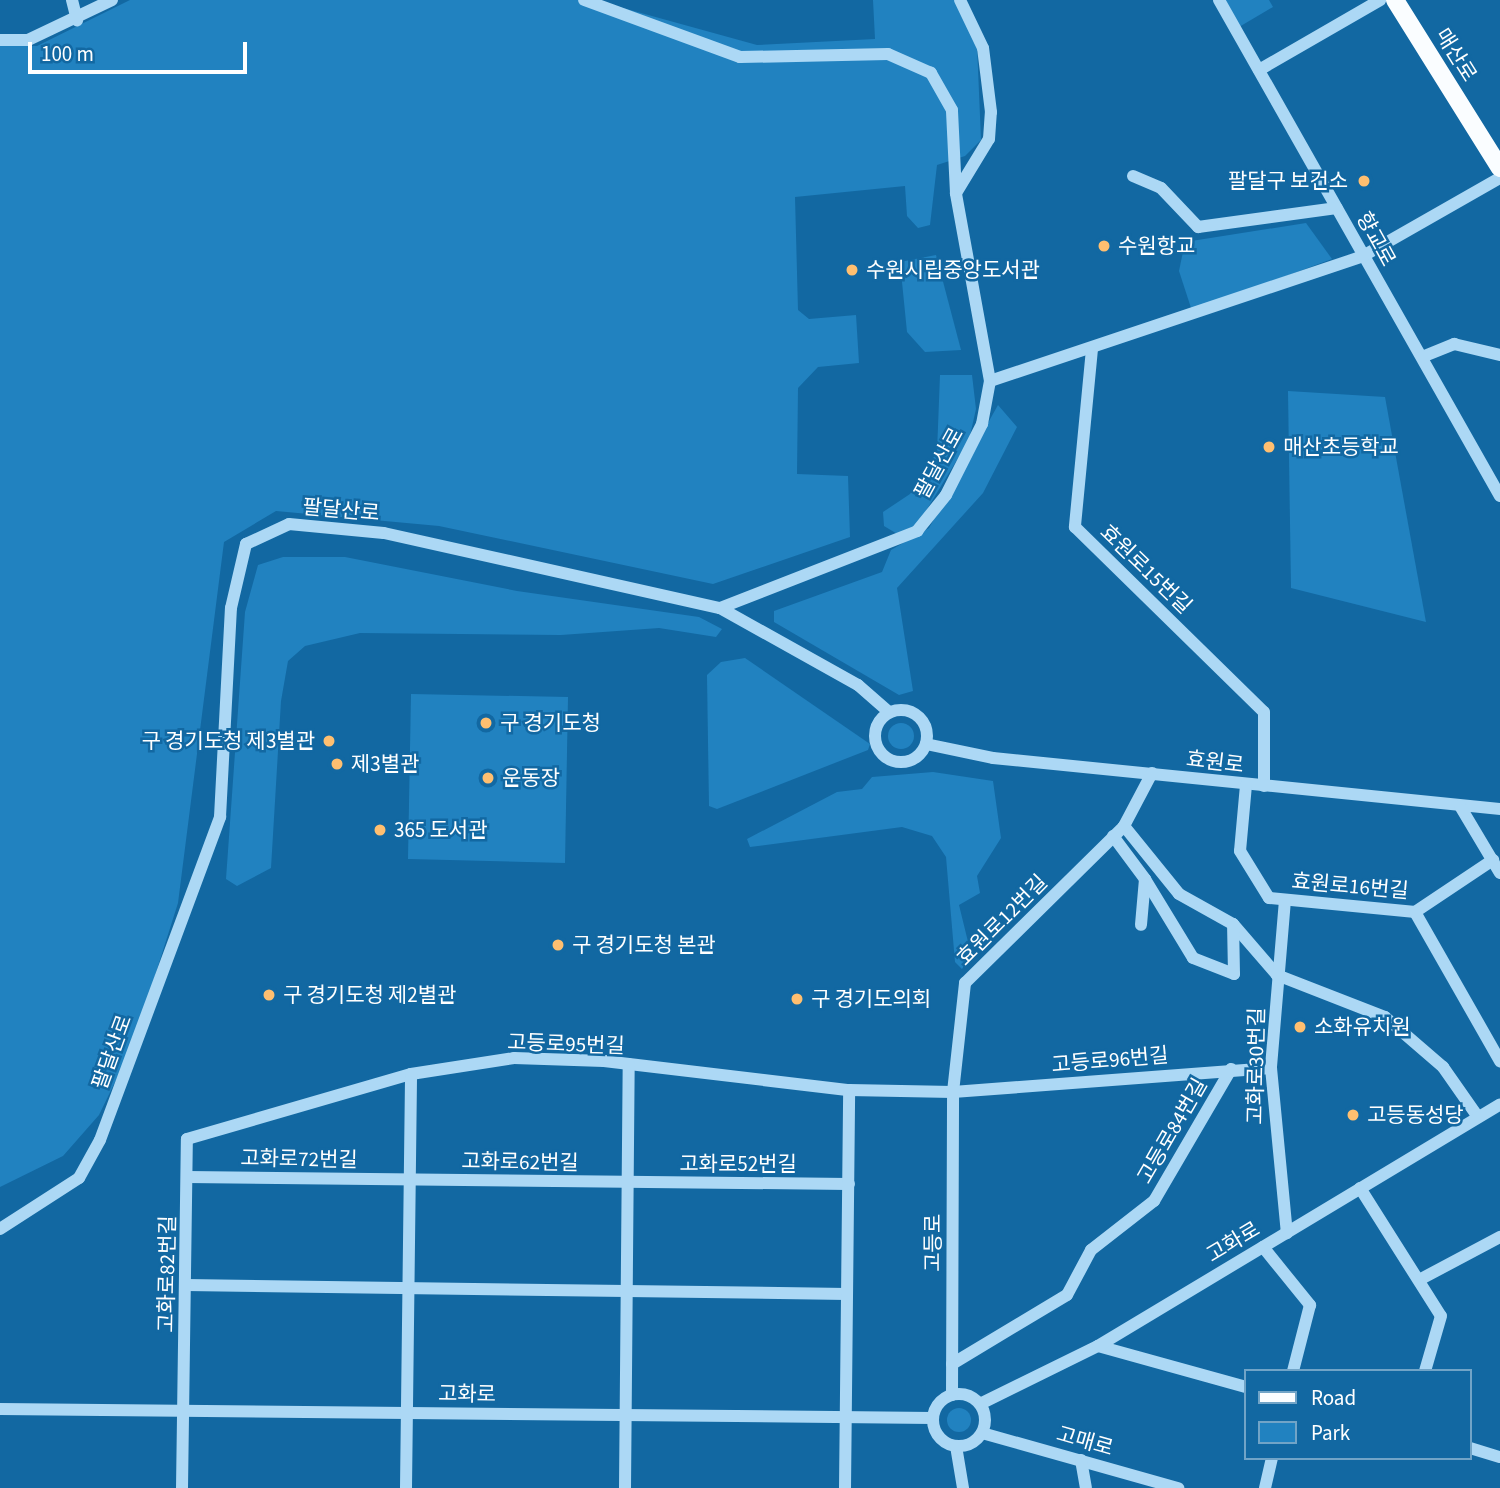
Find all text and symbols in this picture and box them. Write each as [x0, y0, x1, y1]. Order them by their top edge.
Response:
street label: 매산로 [1430, 24, 1482, 86]
scale bar [32, 28, 250, 72]
text: 100 m [41, 39, 94, 69]
place label: 팔달구 보건소 [1228, 168, 1348, 194]
marker: 팔달구 보건소 [1354, 171, 1374, 191]
street label: 향교로 [1351, 208, 1401, 270]
place label: 수원항교 [1118, 233, 1195, 259]
marker: 수원항교 [1096, 238, 1112, 254]
place label: 수원시립중앙도서관 [866, 257, 1040, 283]
marker: 수원시립중앙도서관 [844, 262, 860, 278]
street label: 팔달산로 [909, 423, 969, 503]
place label: 매산초등학교 [1283, 434, 1399, 460]
marker: 매산초등학교 [1261, 439, 1277, 455]
street label: 팔달산로 [301, 494, 381, 526]
street label: 효원로15번길 [1095, 519, 1197, 619]
place label: 구 경기도청 [500, 710, 601, 736]
marker: 구 경기도청 [478, 715, 494, 731]
place label: 구 경기도청 제3별관 [142, 728, 315, 754]
marker: 구 경기도청 제3별관 [321, 733, 337, 749]
street label: 효원로 [1185, 746, 1245, 778]
place label: 제3별관 [351, 751, 419, 777]
marker: 제3별관 [329, 756, 345, 772]
place label: 운동장 [502, 765, 560, 791]
marker: 운동장 [480, 770, 496, 786]
place label: 365 도서관 [394, 817, 487, 843]
marker: 365 도서관 [372, 822, 388, 838]
street label: 효원로16번길 [1290, 868, 1410, 904]
street label: 효원로12번길 [952, 870, 1052, 970]
place label: 구 경기도청 본관 [572, 932, 716, 958]
marker: 구 경기도청 본관 [550, 937, 566, 953]
place label: 구 경기도청 제2별관 [283, 982, 456, 1008]
place label: 구 경기도의회 [811, 986, 931, 1012]
marker: 구 경기도청 제2별관 [261, 987, 277, 1003]
marker: 구 경기도의회 [789, 991, 805, 1007]
street label: 고화로30번길 [1242, 1007, 1270, 1125]
street label: 팔달산로 [87, 1011, 137, 1093]
place label: 소화유치원 [1314, 1014, 1411, 1040]
marker: 소화유치원 [1292, 1019, 1308, 1035]
street label: 고등로95번길 [507, 1029, 625, 1059]
street label: 고등로96번길 [1050, 1042, 1170, 1078]
street label: 고등로84번길 [1132, 1074, 1212, 1188]
place label: 고등동성당 [1367, 1102, 1464, 1128]
marker: 고등동성당 [1345, 1107, 1361, 1123]
street label: 고화로72번길 [240, 1145, 358, 1173]
street label: 고화로62번길 [461, 1148, 579, 1176]
street label: 고화로52번길 [679, 1151, 797, 1177]
street label: 고등로 [920, 1214, 946, 1272]
street label: 고화로82번길 [153, 1215, 181, 1333]
street label: 고화로 [1202, 1216, 1264, 1268]
legend [1244, 1369, 1472, 1460]
street label: 고화로 [438, 1381, 496, 1407]
text: Road [1311, 1383, 1356, 1413]
text: Park [1311, 1418, 1350, 1448]
street label: 고매로 [1054, 1421, 1116, 1461]

